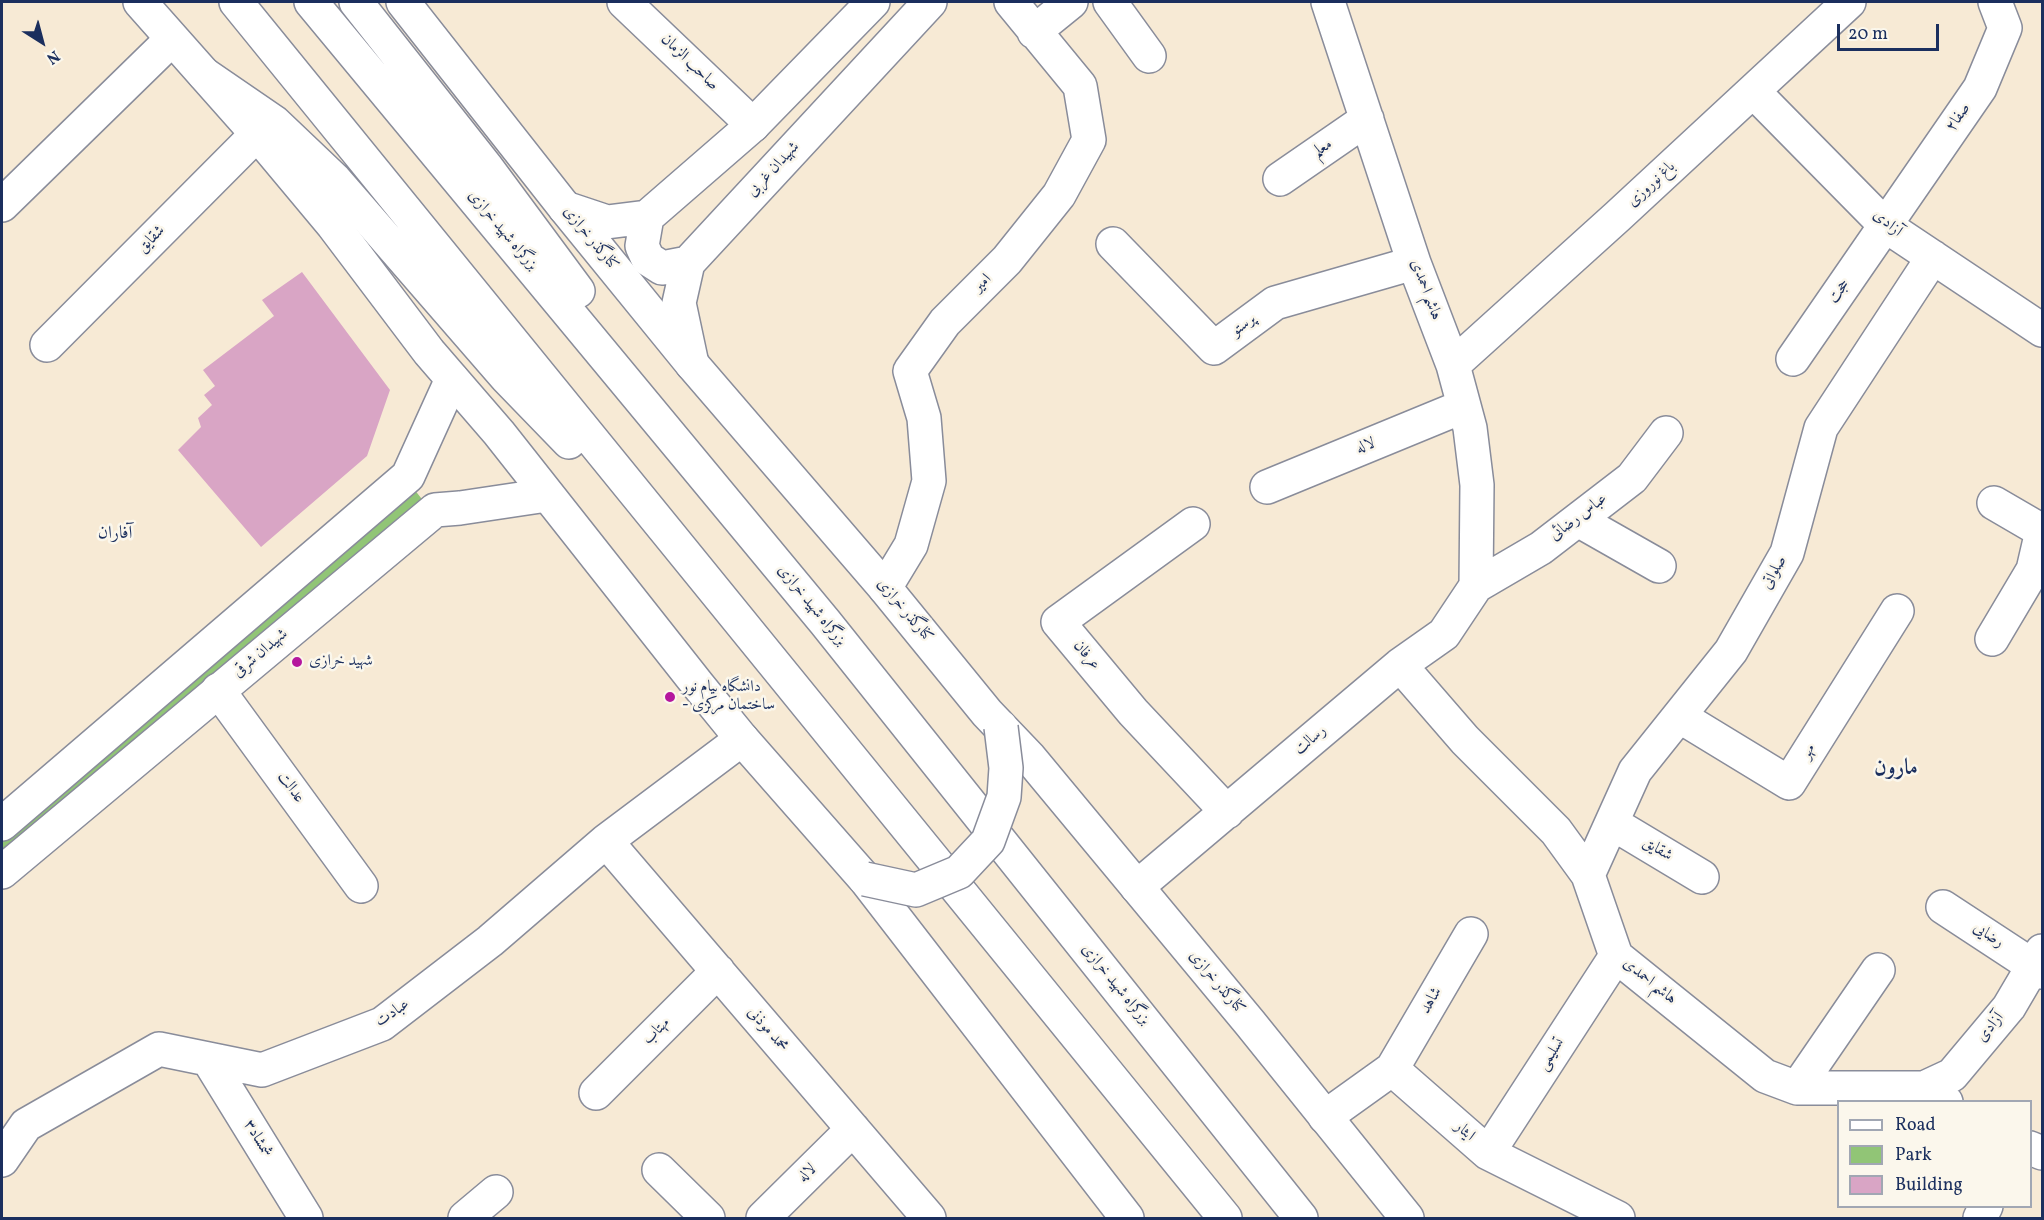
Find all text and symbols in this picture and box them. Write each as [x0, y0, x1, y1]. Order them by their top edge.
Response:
north arrow [12, 12, 72, 72]
scale bar [1840, 12, 1942, 50]
text: 20 m [1848, 22, 1888, 47]
street label: صاحب الزمان [656, 31, 722, 95]
text: N [41, 44, 64, 69]
street label: صفا۲ [1943, 100, 1975, 136]
street label: معلم [1309, 136, 1337, 162]
street label: شهیدان غربی [744, 138, 804, 202]
street label: باغ نوروزی [1624, 158, 1680, 212]
street label: بزرگراه شهید خرازی [463, 187, 541, 275]
street label: کنارگذر خرازی [558, 203, 622, 275]
street label: آزادی [1868, 206, 1906, 242]
street label: شقایق [134, 222, 170, 258]
street label: هاشم احمدی [1405, 257, 1445, 323]
street label: امیر [970, 271, 996, 297]
street label: حجت [1825, 276, 1855, 308]
street label: پرستو [1228, 311, 1260, 341]
street label: لاله [1354, 435, 1378, 459]
street label: عباس رضائی [1546, 490, 1612, 546]
district label: آفاران [98, 524, 132, 546]
street label: صلواتی [1758, 553, 1792, 593]
street label: بزرگراه شهید خرازی [772, 561, 850, 651]
street label: کنارگذر خرازی [872, 575, 936, 647]
street label: شهیدان شرقی [230, 625, 292, 683]
street label: عرفان [1068, 637, 1104, 675]
place label: شهید خرازی [309, 652, 373, 672]
marker: شهید خرازی [290, 655, 304, 669]
place label: دانشگاه پیام نور - ساختمان مرکزی [682, 678, 775, 716]
marker: دانشگاه پیام نور - ساختمان مرکزی [663, 690, 677, 704]
street label: رسالت [1291, 722, 1331, 760]
street label: مهر [1797, 741, 1821, 763]
district label: مارون [1874, 757, 1918, 783]
street label: عدالت [272, 769, 308, 807]
street label: شقایق [1639, 834, 1675, 866]
street label: رضایی [1969, 919, 2007, 953]
street label: بزرگراه شهید خرازی [1076, 940, 1154, 1030]
street label: کنارگذر خرازی [1184, 947, 1248, 1019]
street label: هاشم احمدی [1618, 955, 1680, 1009]
street label: شاهد [1417, 984, 1447, 1018]
street label: عبادت [372, 996, 414, 1032]
street label: محمد موذنی [742, 1004, 792, 1056]
street label: آزادی [1973, 1009, 2009, 1047]
street label: مهتاب [639, 1014, 675, 1050]
street label: تسلیمی [1534, 1035, 1570, 1075]
legend [1837, 1100, 2032, 1208]
text: Road [1895, 1113, 1936, 1138]
street label: شمشاد۳ [238, 1117, 276, 1161]
street label: ایثار [1450, 1118, 1478, 1146]
text: Park [1895, 1143, 1932, 1168]
street label: لاله [794, 1160, 822, 1188]
text: Building [1895, 1173, 1963, 1198]

